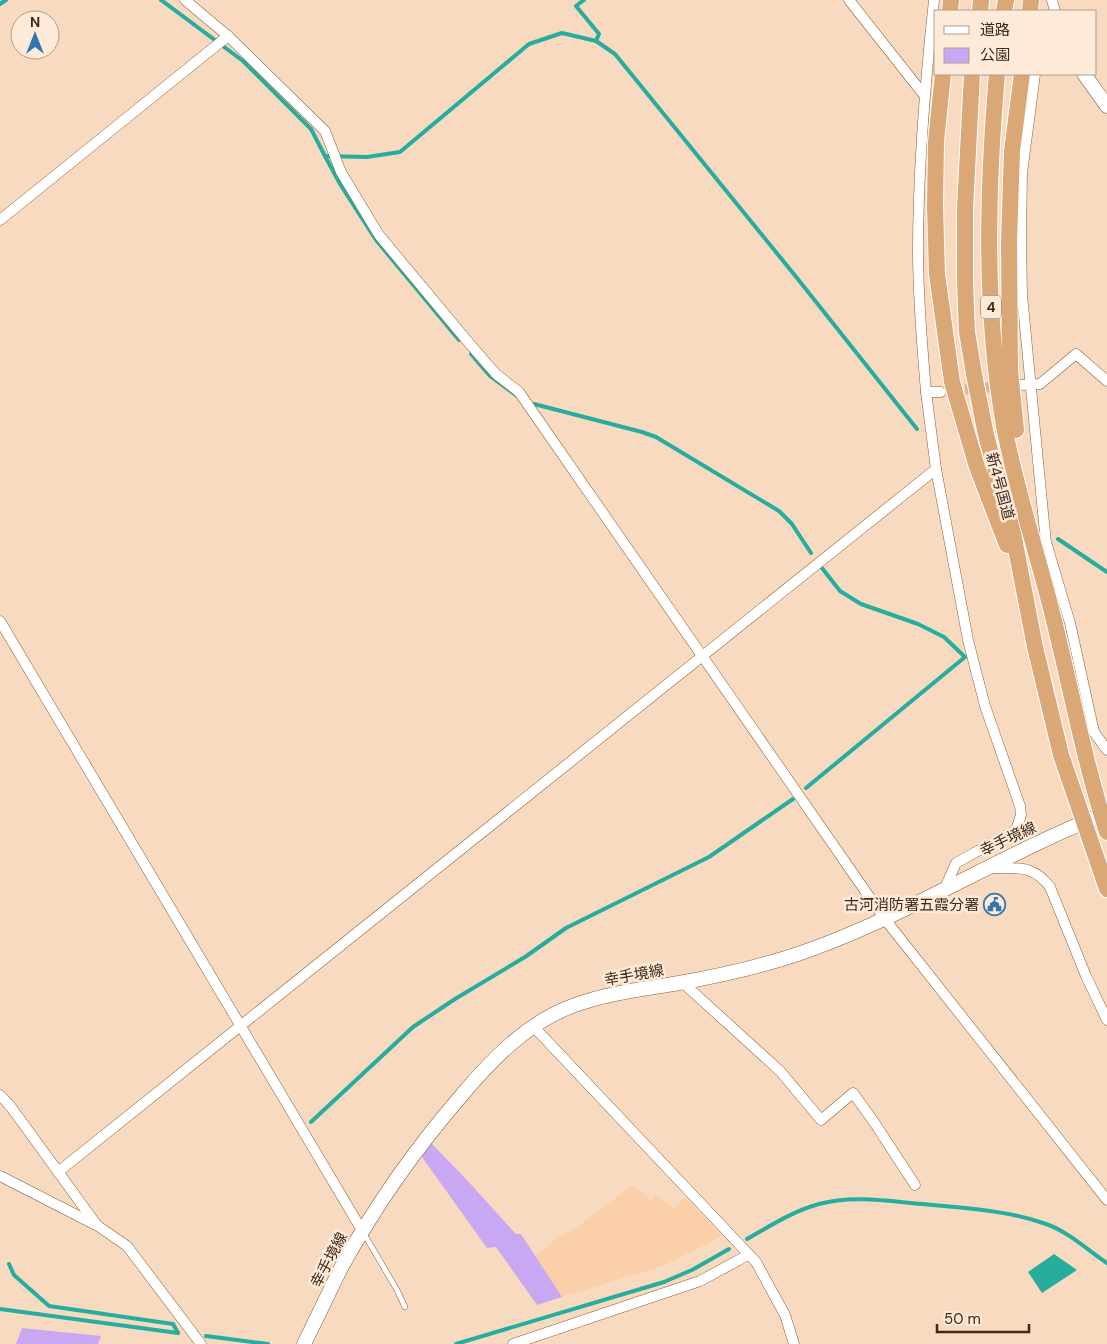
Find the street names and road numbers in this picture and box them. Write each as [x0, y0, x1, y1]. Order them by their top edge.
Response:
road number: 4 [981, 296, 1001, 318]
street label: 新4号国道 [981, 450, 1019, 522]
street label: 幸手境線 [977, 817, 1039, 861]
street label: 幸手境線 [603, 960, 665, 990]
street label: 幸手境線 [306, 1229, 352, 1291]

